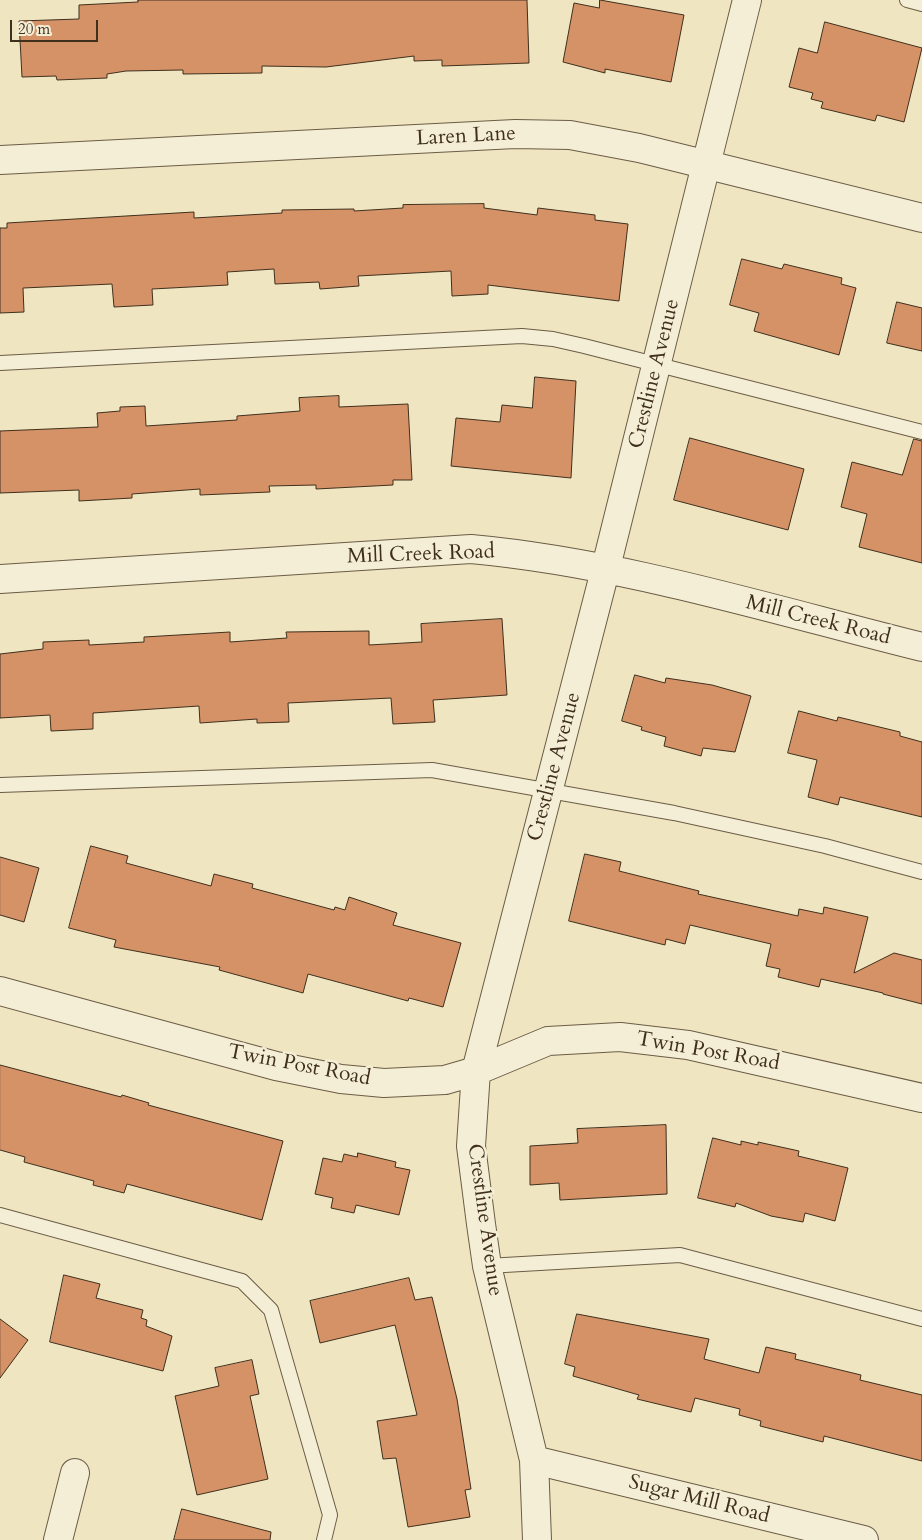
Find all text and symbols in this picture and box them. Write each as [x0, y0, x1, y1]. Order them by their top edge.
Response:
scale bar [12, 10, 100, 42]
text: 20 m [18, 19, 50, 39]
street label: Laren Lane [416, 122, 516, 152]
street label: Crestline Avenue [624, 297, 686, 451]
street label: Mill Creek Road [347, 540, 495, 570]
street label: Mill Creek Road [743, 591, 893, 651]
street label: Crestline Avenue [523, 690, 587, 844]
street label: Twin Post Road [634, 1027, 782, 1077]
street label: Twin Post Road [225, 1040, 373, 1092]
street label: Crestline Avenue [461, 1142, 507, 1298]
street label: Sugar Mill Road [626, 1470, 772, 1530]

